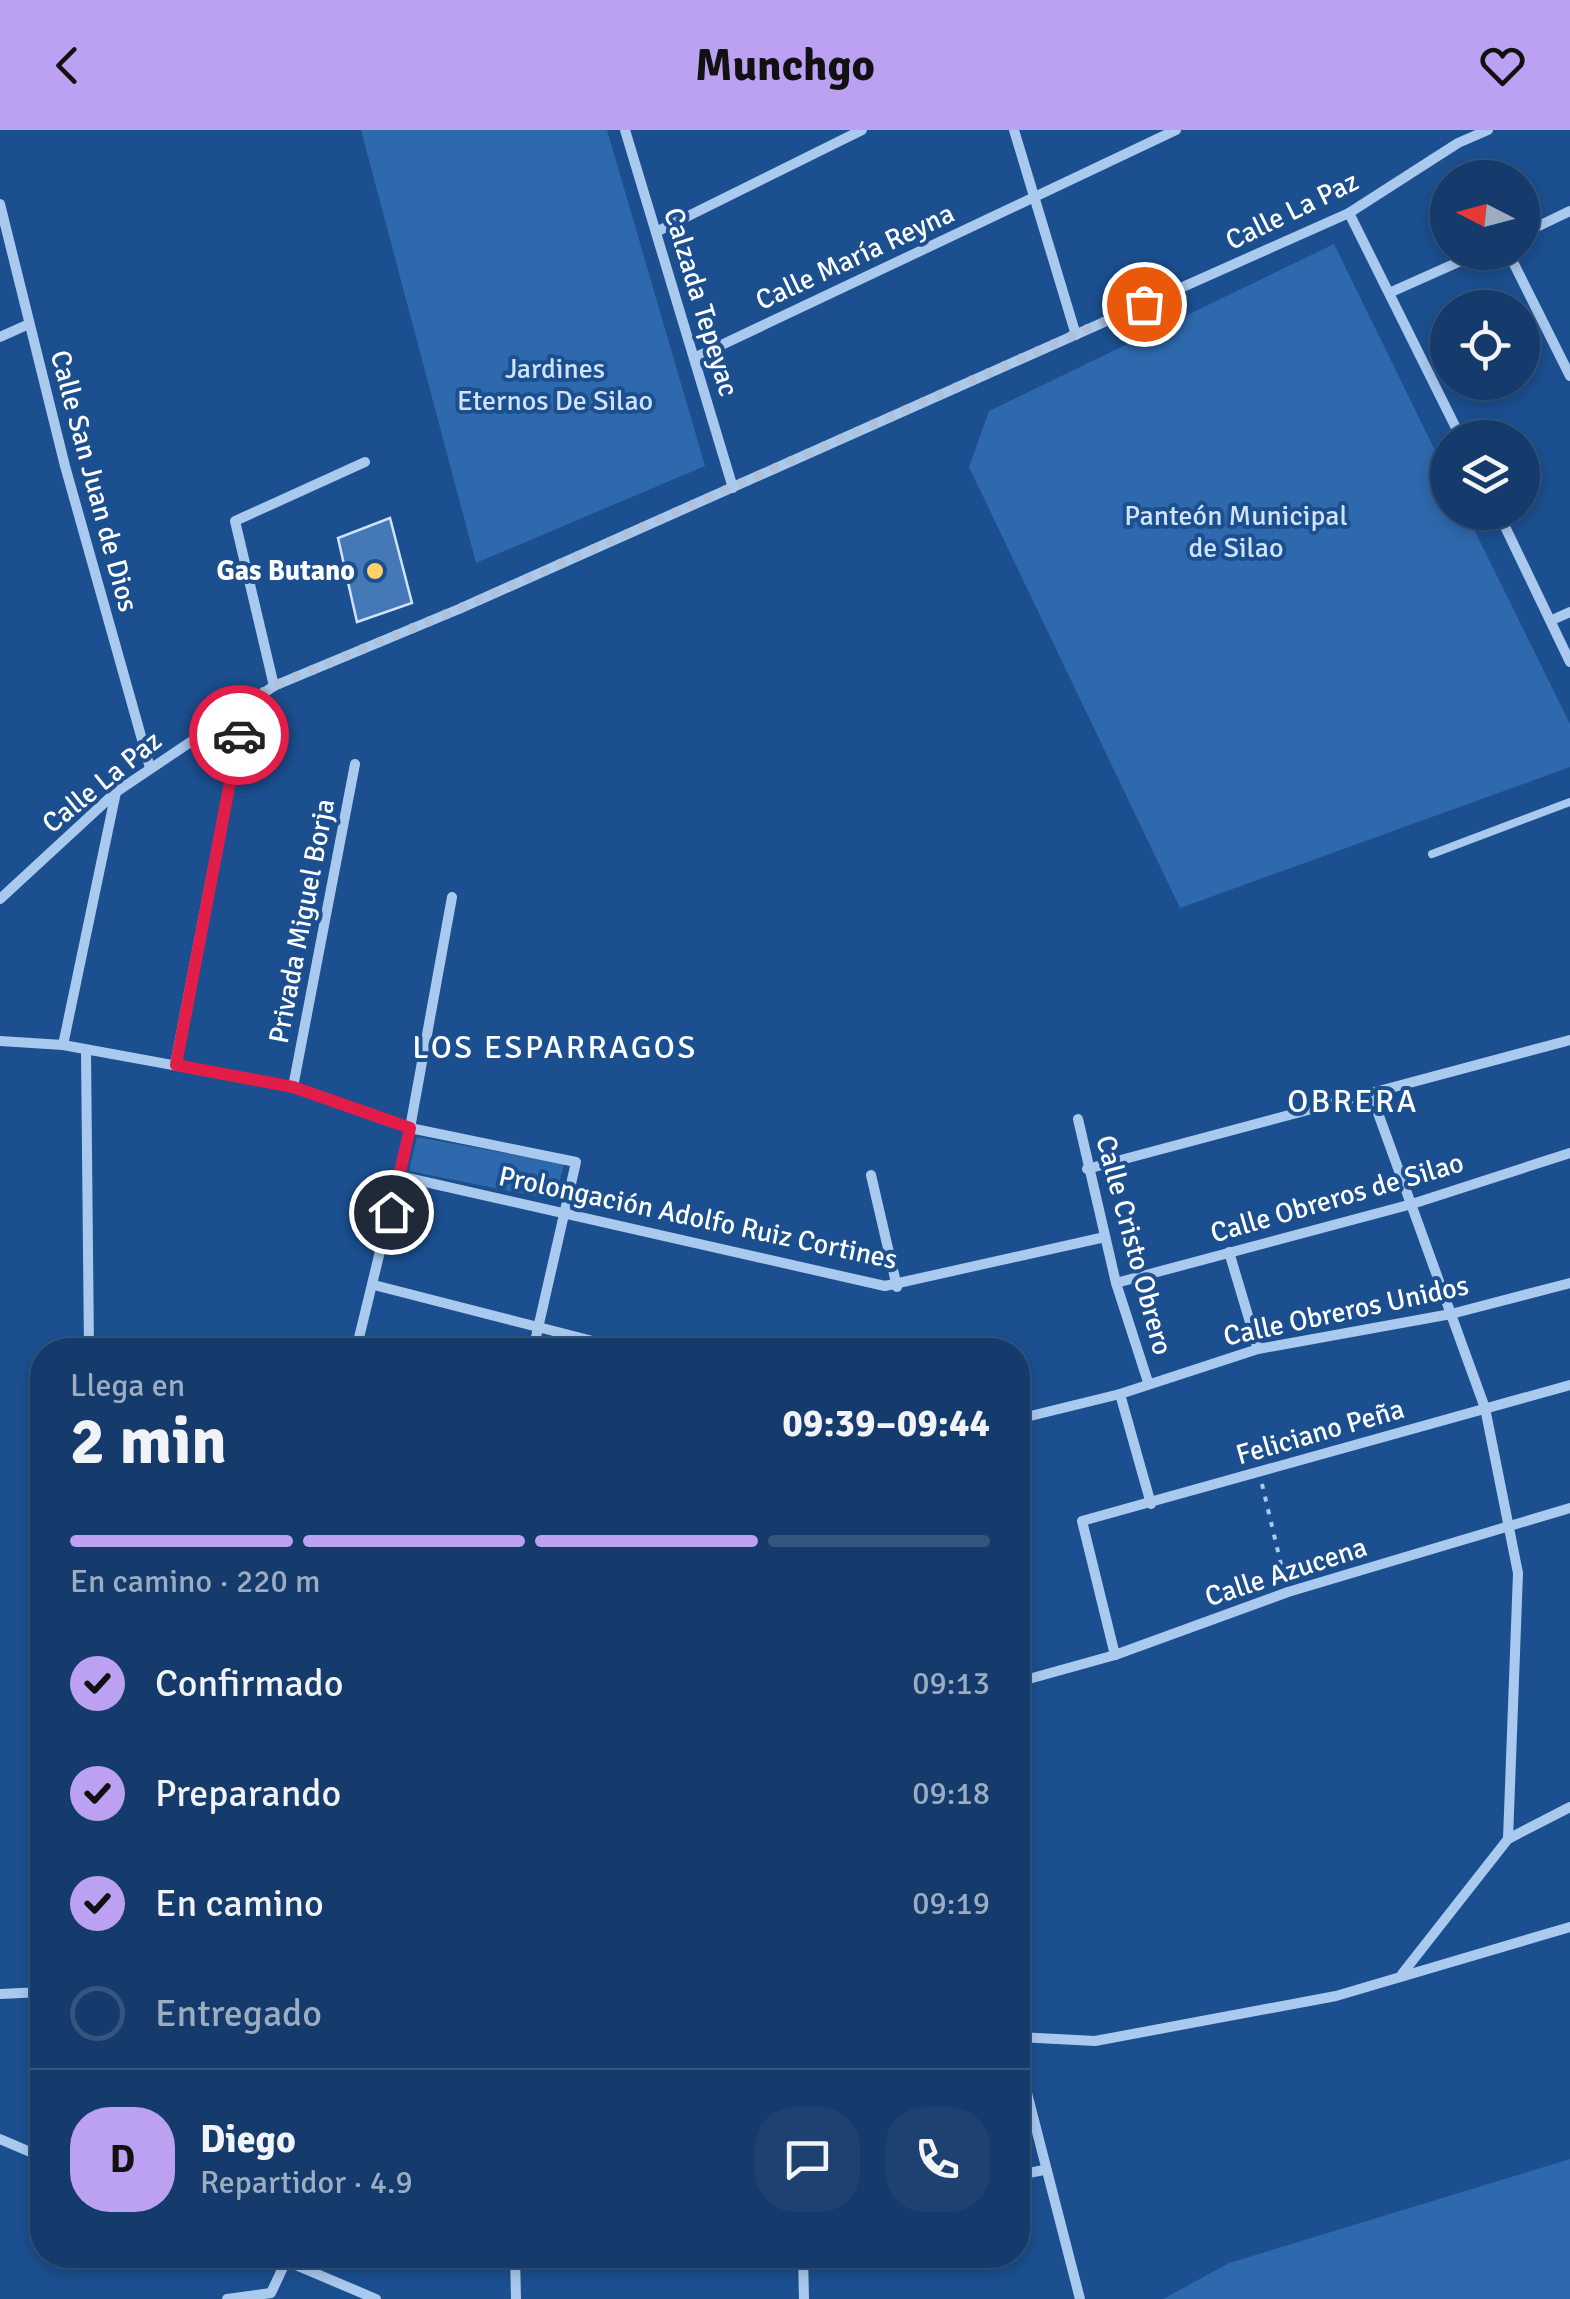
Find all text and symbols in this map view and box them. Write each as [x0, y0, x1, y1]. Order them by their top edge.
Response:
icon: back [40, 38, 95, 93]
text: Munchgo [695, 38, 875, 93]
icon: heart [1475, 38, 1530, 93]
north arrow [1430, 160, 1540, 270]
map controls [1430, 160, 1540, 530]
street label: Calle La Paz [1220, 164, 1364, 258]
street label: Calle María Reyna [750, 196, 960, 318]
street label: Calzada Tepeyac [656, 204, 746, 400]
pin [1102, 262, 1187, 347]
icon: bag [1117, 277, 1172, 332]
button: locate [1430, 290, 1540, 400]
street label: Calle San Juan de Dios [43, 347, 145, 615]
park label: Jardines Eternos De Silao [457, 352, 653, 418]
button: layers [1430, 420, 1540, 530]
park label: Panteón Municipal de Silao [1124, 499, 1348, 565]
place label: Gas Butano [216, 554, 355, 588]
marker: Gas Butano [364, 560, 386, 582]
courier [189, 685, 289, 785]
icon: car [212, 708, 267, 763]
street label: Calle La Paz [35, 724, 169, 840]
street label: Privada Miguel Borja [262, 796, 342, 1046]
district label: LOS ESPARRAGOS [412, 1028, 698, 1067]
district label: OBRERA [1287, 1082, 1419, 1121]
street label: Calle Cristo Obrero [1088, 1131, 1180, 1359]
street label: Calle Obreros de Silao [1207, 1146, 1467, 1250]
street label: Prolongación Adolfo Ruiz Cortines [496, 1159, 900, 1277]
pin [349, 1170, 434, 1255]
icon: home [364, 1185, 419, 1240]
street label: Calle Obreros Unidos [1220, 1268, 1472, 1354]
text: Llega en [70, 1366, 185, 1405]
street label: Feliciano Peña [1232, 1392, 1408, 1472]
text: 09:39–09:44 [782, 1400, 990, 1447]
text: 2 min [70, 1402, 227, 1482]
street label: Calle Azucena [1201, 1530, 1371, 1614]
text: En camino · 220 m [70, 1562, 320, 1601]
icon: check [70, 1656, 125, 1711]
text: Confirmado [155, 1660, 344, 1707]
text: 09:13 [912, 1664, 990, 1703]
icon: check [70, 1766, 125, 1821]
text: Preparando [155, 1770, 341, 1817]
text: 09:18 [912, 1774, 990, 1813]
icon: check [70, 1876, 125, 1931]
text: En camino [155, 1880, 324, 1927]
text: 09:19 [912, 1884, 990, 1923]
text: Entregado [155, 1990, 322, 2037]
button: chat [755, 2107, 860, 2212]
button: phone [885, 2107, 990, 2212]
text: Diego [200, 2116, 296, 2163]
text: D [110, 2136, 135, 2183]
text: Repartidor · 4.9 [200, 2163, 413, 2202]

